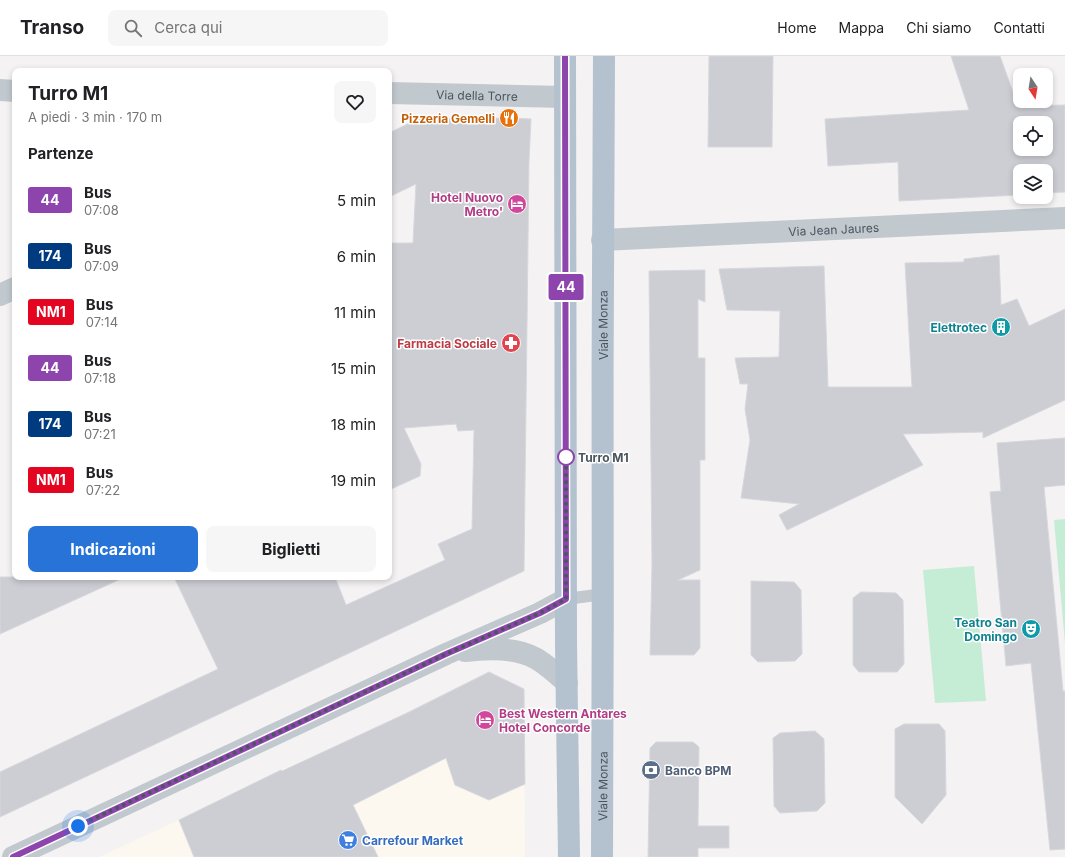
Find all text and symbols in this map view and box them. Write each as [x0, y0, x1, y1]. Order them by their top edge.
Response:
search box [108, 10, 388, 46]
text: Transo [20, 16, 84, 39]
icon: search [122, 17, 144, 39]
text: Cerca qui [154, 18, 222, 37]
text: Home [777, 19, 817, 36]
text: Mappa [839, 19, 884, 36]
text: Chi siamo [906, 19, 971, 36]
text: Contatti [993, 19, 1045, 36]
north arrow [1013, 68, 1053, 108]
map controls [1013, 68, 1053, 204]
button: heart [334, 81, 376, 123]
text: Turro M1 [28, 82, 108, 105]
street label: Via della Torre [436, 87, 518, 103]
restaurant icon: Pizzeria Gemelli [498, 107, 520, 129]
text: A piedi · 3 min · 170 m [28, 109, 162, 125]
place label: Pizzeria Gemelli [401, 111, 495, 126]
button: locate [1013, 116, 1053, 156]
text: Partenze [28, 144, 94, 163]
button: layers [1013, 164, 1053, 204]
text: Bus [84, 183, 112, 202]
place label: Hotel Nuovo Metro' [431, 190, 503, 219]
text: 44 [41, 191, 59, 208]
text: 5 min [337, 191, 376, 210]
hotel icon: Hotel Nuovo Metro' [506, 193, 528, 215]
text: 07:08 [84, 202, 119, 218]
street label: Via Jean Jaures [788, 219, 879, 239]
text: Bus [84, 239, 112, 258]
text: 174 [39, 247, 61, 264]
text: 6 min [337, 247, 376, 266]
text: 07:09 [84, 258, 119, 274]
line badge: 44 [548, 274, 584, 300]
text: 44 [557, 278, 575, 295]
street label: Viale Monza [595, 290, 610, 360]
text: Bus [86, 295, 113, 314]
text: NM1 [36, 303, 66, 320]
text: 11 min [334, 303, 376, 322]
text: 07:14 [86, 314, 118, 330]
building icon: Elettrotec [990, 316, 1012, 338]
place label: Elettrotec [931, 320, 987, 335]
pharmacy icon: Farmacia Sociale [500, 332, 522, 354]
place label: Farmacia Sociale [397, 336, 497, 351]
text: Bus [84, 351, 112, 370]
text: 44 [41, 359, 59, 376]
text: 15 min [331, 359, 376, 378]
text: 07:18 [84, 370, 116, 386]
text: Bus [84, 407, 112, 426]
text: 174 [39, 415, 61, 432]
text: 18 min [331, 415, 376, 434]
text: 07:21 [84, 426, 116, 442]
marker: Turro M1 [557, 448, 575, 466]
place label: Turro M1 [578, 450, 629, 465]
text: Bus [86, 463, 113, 482]
text: NM1 [36, 471, 66, 488]
text: 19 min [331, 471, 376, 490]
text: 07:22 [86, 482, 120, 498]
button: Indicazioni [28, 526, 198, 572]
button: Biglietti [206, 526, 376, 572]
place label: Teatro San Domingo [954, 615, 1017, 644]
theatre icon: Teatro San Domingo [1020, 618, 1042, 640]
place label: Best Western Antares Hotel Concorde [499, 706, 627, 735]
hotel icon: Best Western Antares Hotel Concorde [474, 709, 496, 731]
street label: Viale Monza [595, 751, 610, 821]
bank icon: Banco BPM [640, 759, 662, 781]
place label: Banco BPM [665, 763, 732, 778]
your location [68, 816, 88, 836]
supermarket icon: Carrefour Market [337, 829, 359, 851]
place label: Carrefour Market [362, 833, 464, 848]

